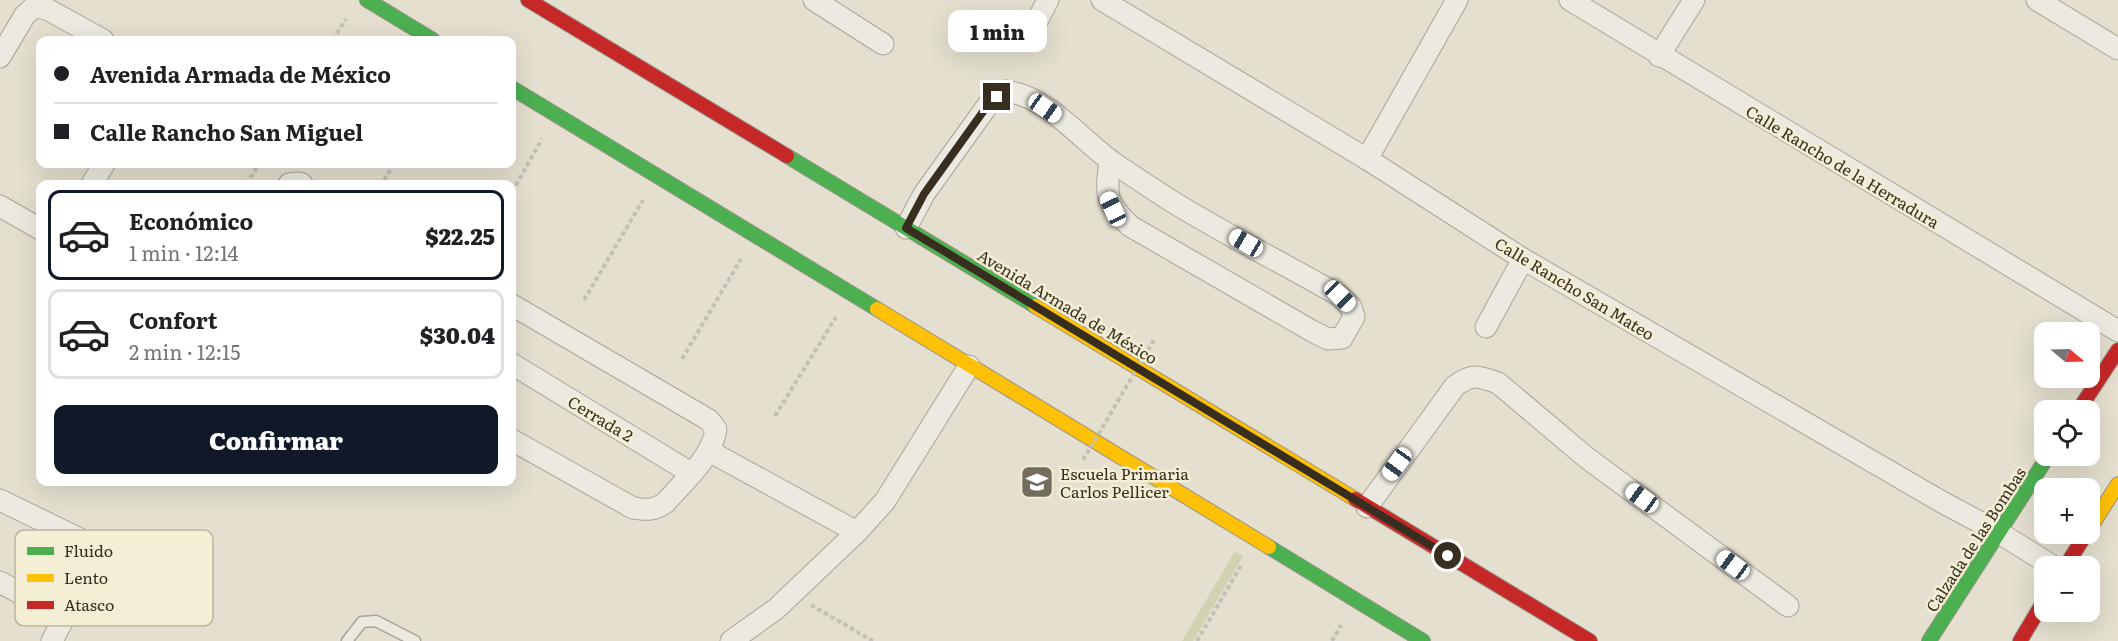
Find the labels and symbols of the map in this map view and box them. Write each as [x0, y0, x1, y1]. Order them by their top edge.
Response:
callout: 1 min [948, 10, 1046, 52]
route end [983, 83, 1010, 110]
car [1025, 90, 1065, 126]
street label: Calle Rancho de la Herradura [1742, 98, 1945, 234]
car [1097, 189, 1129, 229]
car [1226, 226, 1266, 260]
street label: Calle Rancho San Mateo [1491, 231, 1659, 345]
street label: Avenida Armada de México [973, 243, 1163, 369]
car [1321, 277, 1359, 315]
north arrow [2034, 322, 2100, 388]
street label: Cerrada 2 [564, 389, 638, 447]
car [1379, 444, 1415, 484]
place label: Escuela Primaria Carlos Pellicer [1060, 461, 1189, 503]
street label: Calzada de las Bombas [1919, 462, 2031, 616]
school or university icon: Escuela Primaria Carlos Pellicer [1019, 464, 1055, 500]
car [1622, 480, 1662, 516]
legend [15, 530, 213, 626]
text: Fluido [64, 538, 113, 562]
route start [1434, 542, 1461, 569]
car [1713, 547, 1753, 583]
text: Lento [64, 565, 108, 589]
text: Atasco [64, 592, 114, 616]

